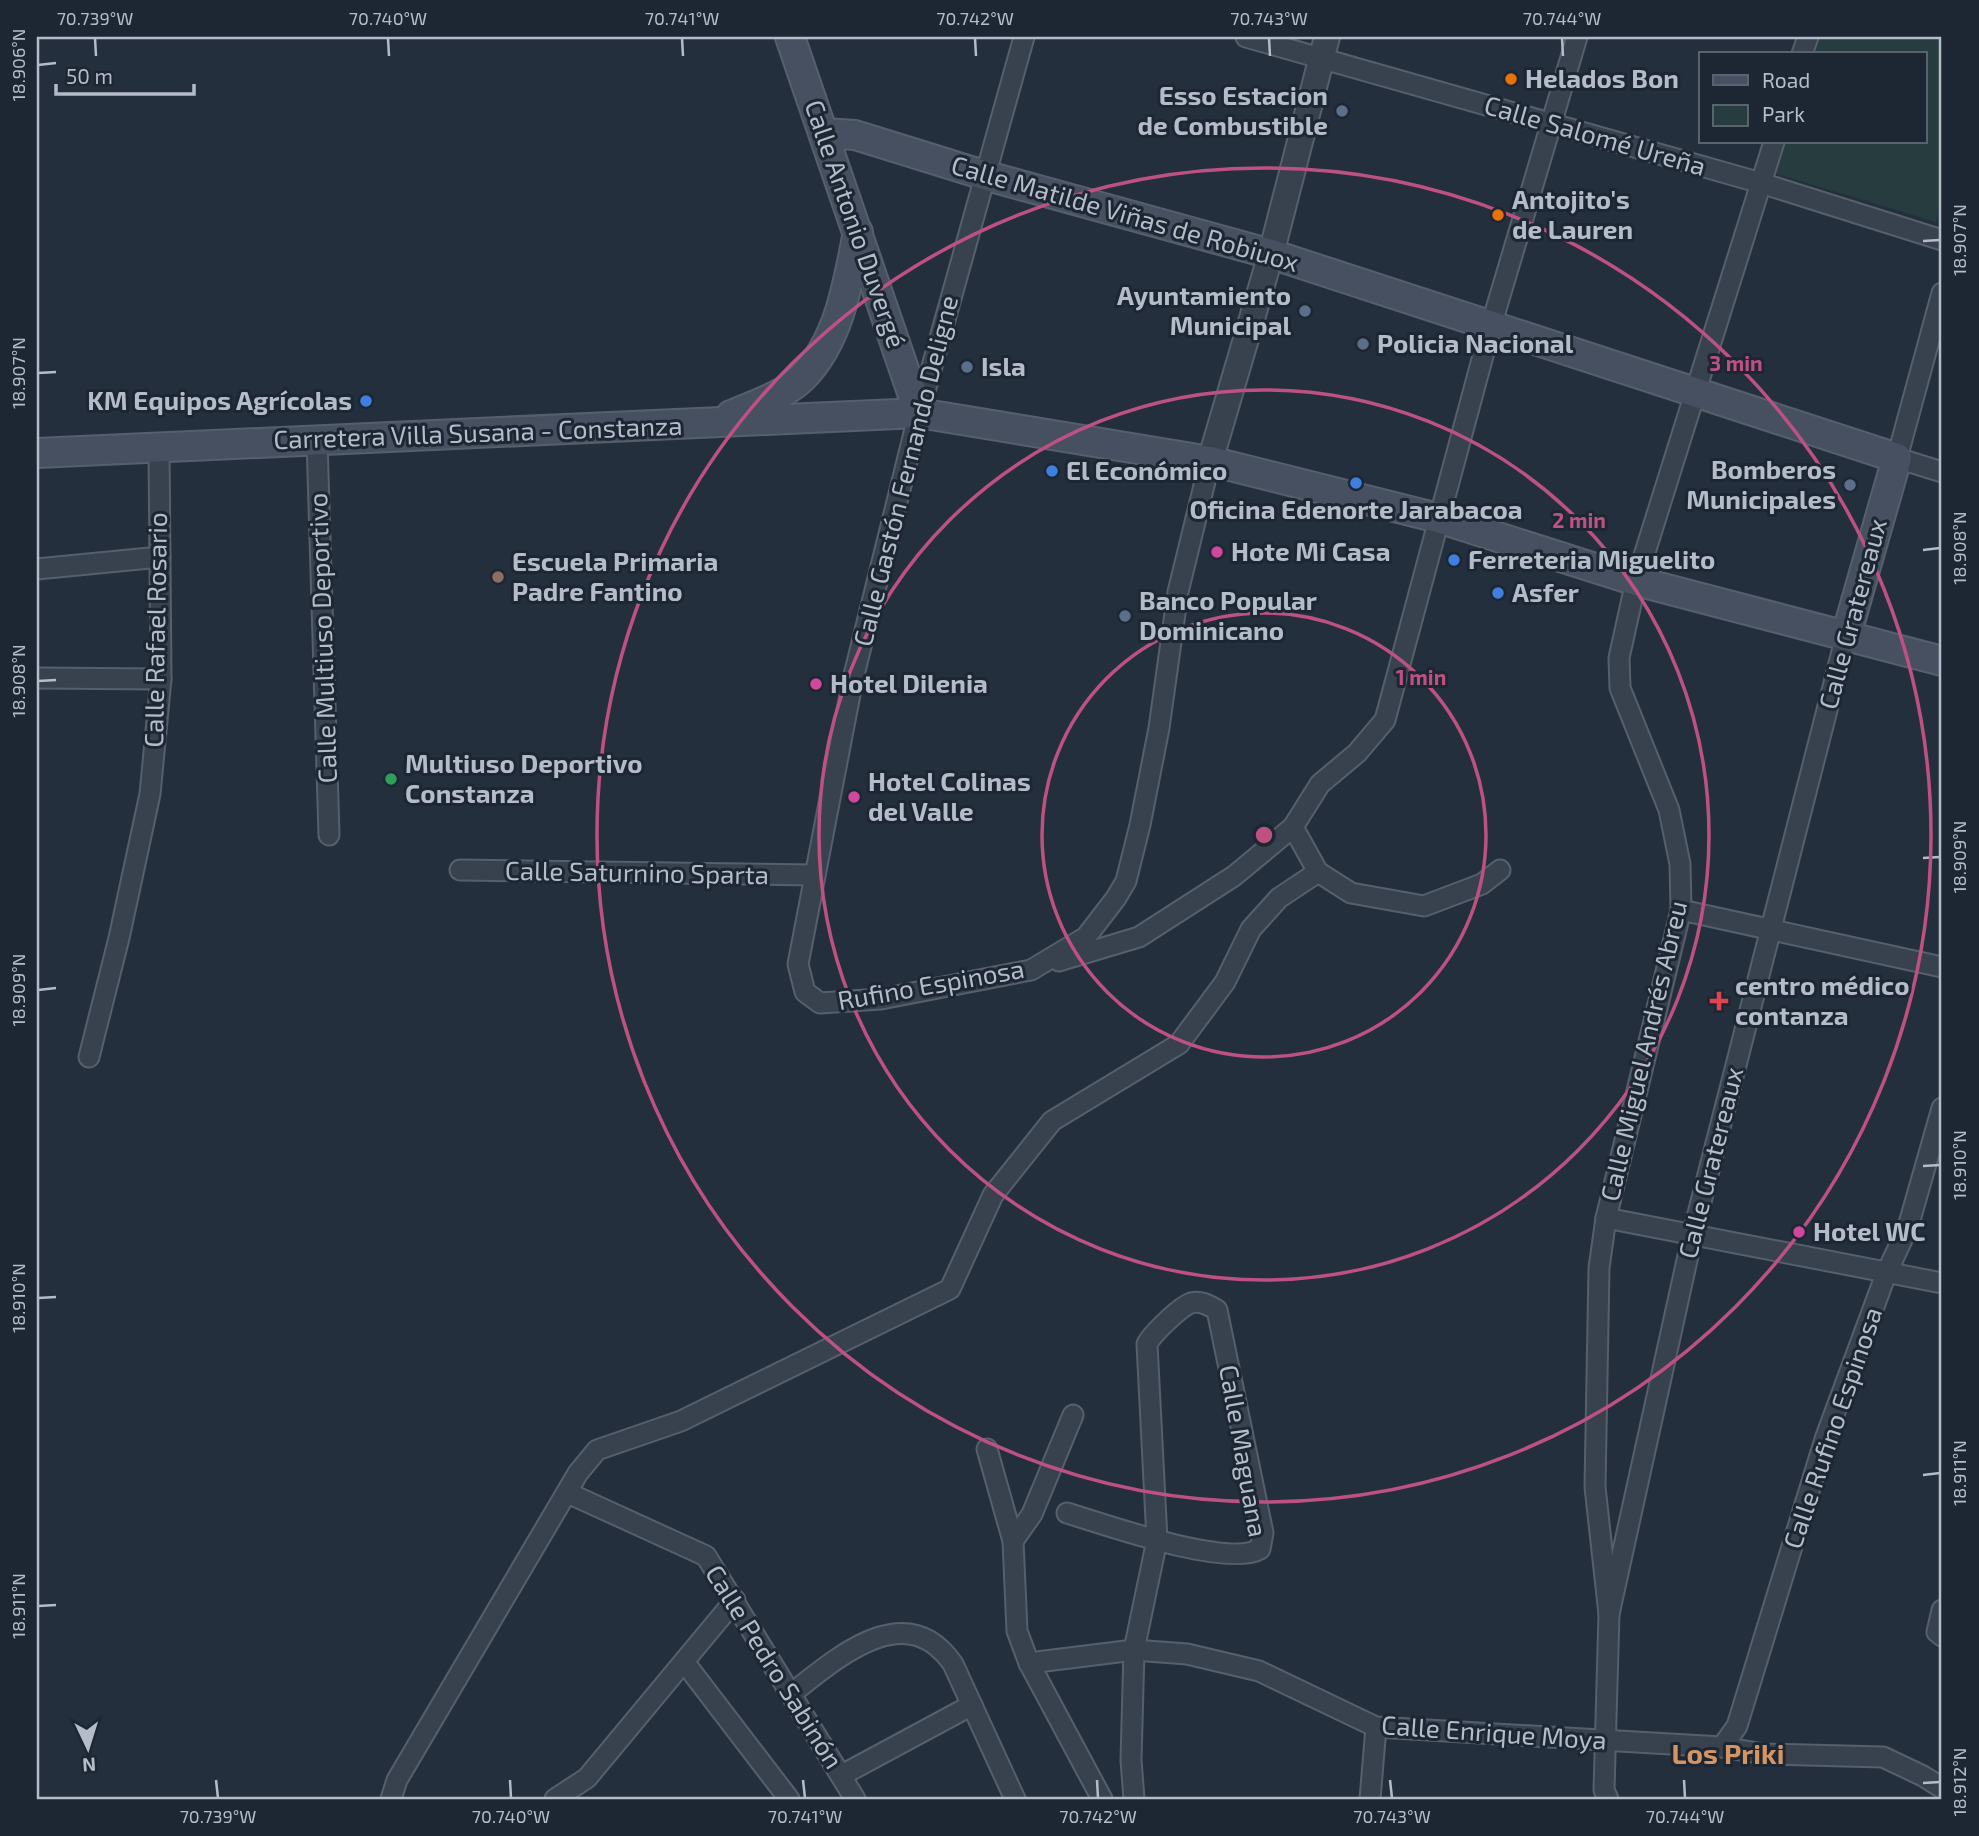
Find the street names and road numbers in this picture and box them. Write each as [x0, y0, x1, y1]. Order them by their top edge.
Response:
street label: Calle Salomé Ureña [1481, 88, 1710, 181]
street label: Calle Antonio Duvergé [799, 95, 913, 352]
street label: Calle Matilde Viñas de Robiuox [948, 148, 1303, 277]
street label: Calle Gastón Fernando Deligne [846, 292, 963, 649]
street label: Carretera Villa Susana - Constanza [273, 409, 683, 454]
street label: Calle Multiuso Deportivo [301, 492, 342, 784]
street label: Calle Rafael Rosario [137, 512, 172, 748]
street label: Calle Gratereaux [1811, 515, 1892, 712]
street label: Calle Saturnino Sparta [505, 854, 769, 889]
street label: Calle Miguel Andrés Abreu [1593, 897, 1692, 1204]
street label: Rufino Espinosa [835, 952, 1026, 1015]
street label: Calle Gratereaux [1671, 1064, 1748, 1262]
street label: Calle Rufino Espinosa [1776, 1303, 1887, 1552]
street label: Calle Maguana [1214, 1362, 1275, 1539]
street label: Calle Pedro Sabinón [700, 1559, 850, 1774]
street label: Calle Enrique Moya [1381, 1708, 1608, 1755]

